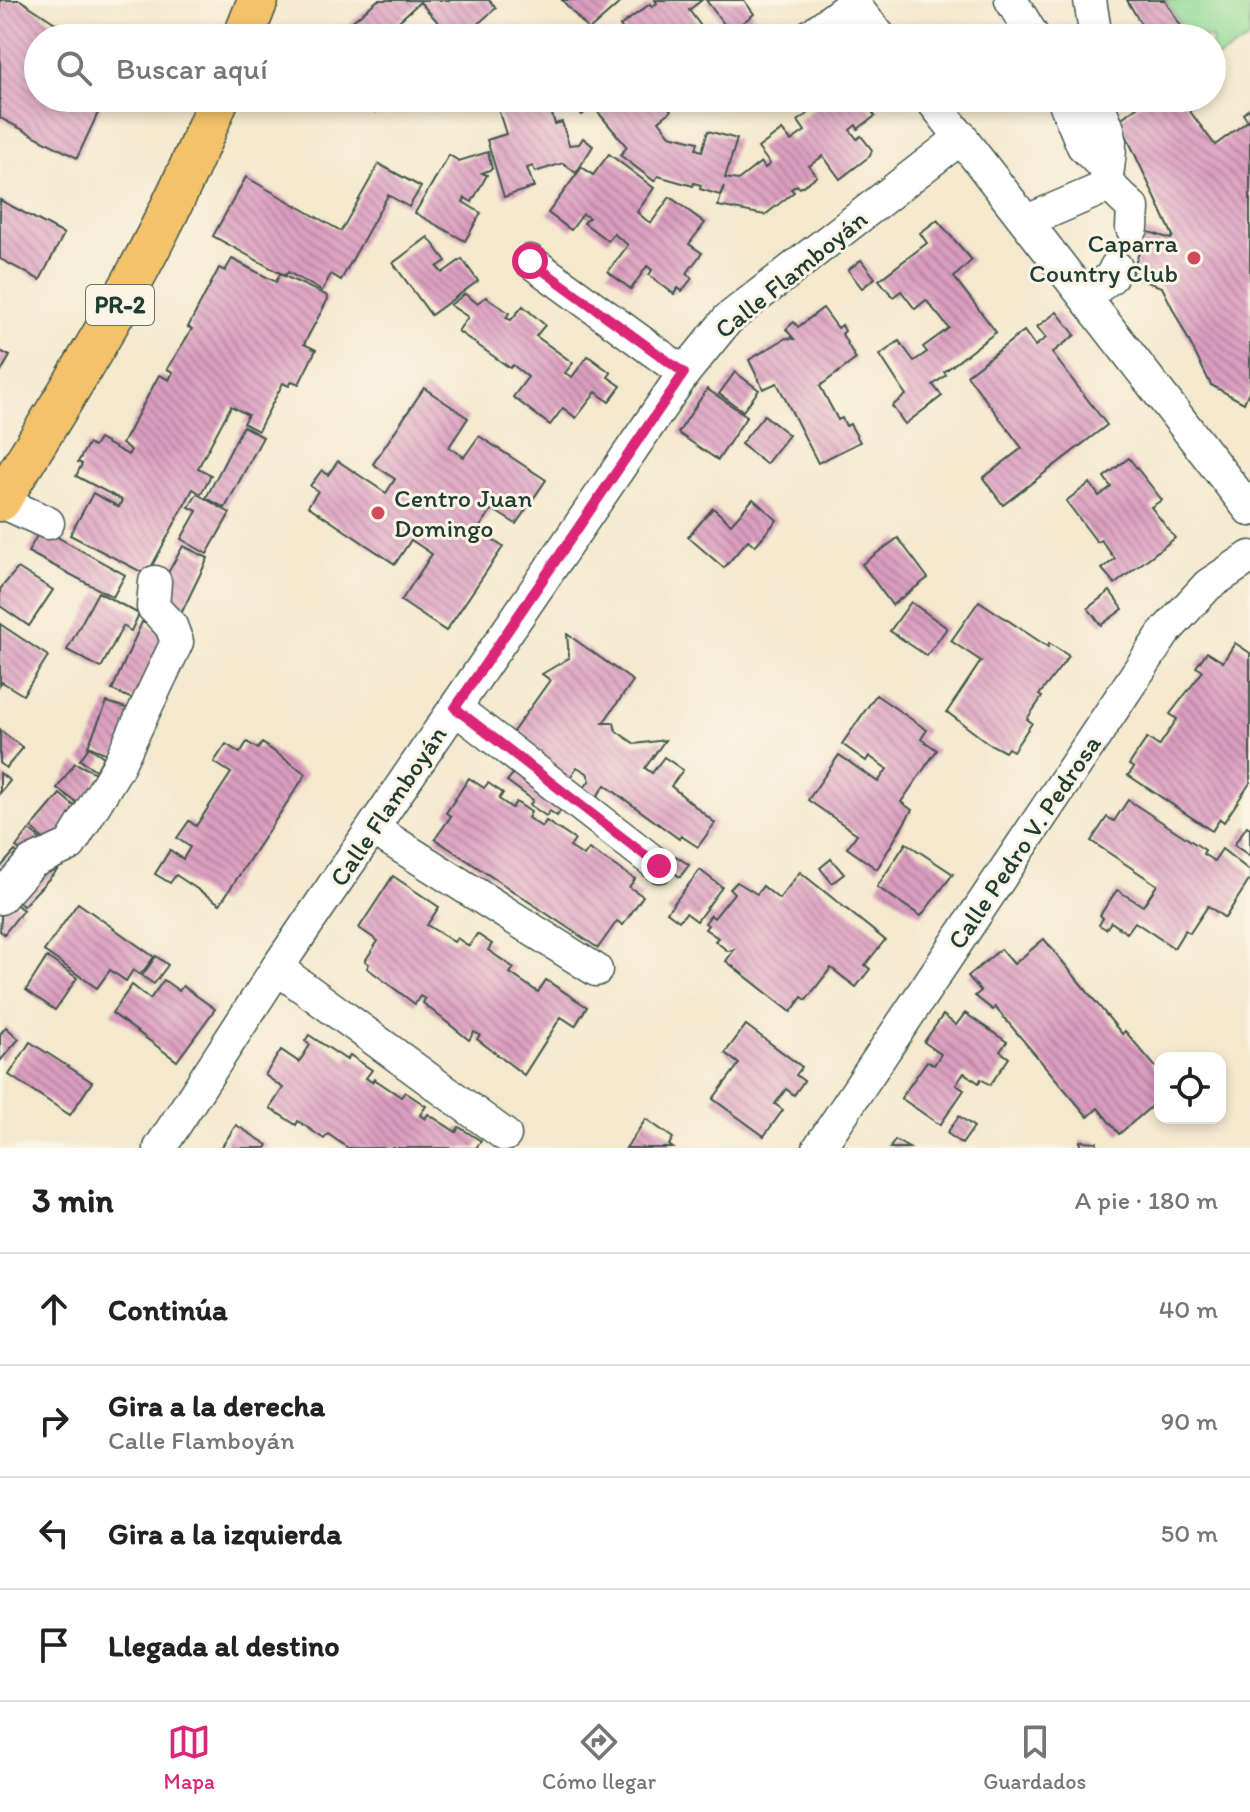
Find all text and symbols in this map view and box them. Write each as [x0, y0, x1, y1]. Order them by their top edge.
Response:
search box [24, 24, 1226, 112]
icon: search [52, 46, 96, 90]
text: Buscar aquí [116, 50, 268, 87]
street label: Calle Flamboyán [708, 203, 874, 345]
place label: Caparra Country Club [1029, 227, 1178, 289]
route start [512, 243, 548, 279]
marker: Caparra Country Club [1185, 249, 1203, 267]
road number: PR-2 [86, 285, 154, 325]
place label: Centro Juan Domingo [394, 482, 533, 544]
marker: Centro Juan Domingo [369, 504, 387, 522]
street label: Calle Flamboyán [323, 719, 454, 892]
street label: Calle Pedro V. Pedrosa [940, 728, 1108, 955]
route end [641, 848, 677, 884]
map controls [1154, 1052, 1226, 1124]
button: locate [1154, 1052, 1226, 1124]
text: 3 min [32, 1180, 114, 1221]
text: A pie · 180 m [1075, 1184, 1218, 1216]
icon: ahead [32, 1287, 76, 1331]
text: Continúa [108, 1291, 228, 1328]
text: 40 m [1159, 1293, 1218, 1325]
text: Gira a la derecha [108, 1387, 325, 1424]
icon: right [32, 1399, 76, 1443]
text: 90 m [1161, 1405, 1218, 1437]
text: Calle Flamboyán [108, 1424, 295, 1456]
icon: left [32, 1511, 76, 1555]
text: Gira a la izquierda [108, 1515, 342, 1552]
text: 50 m [1161, 1517, 1218, 1549]
icon: arrive [32, 1623, 76, 1667]
text: Llegada al destino [108, 1627, 340, 1664]
tab: Mapa [164, 1720, 215, 1795]
tab: Cómo llegar [542, 1720, 656, 1795]
tab: Guardados [983, 1720, 1086, 1795]

